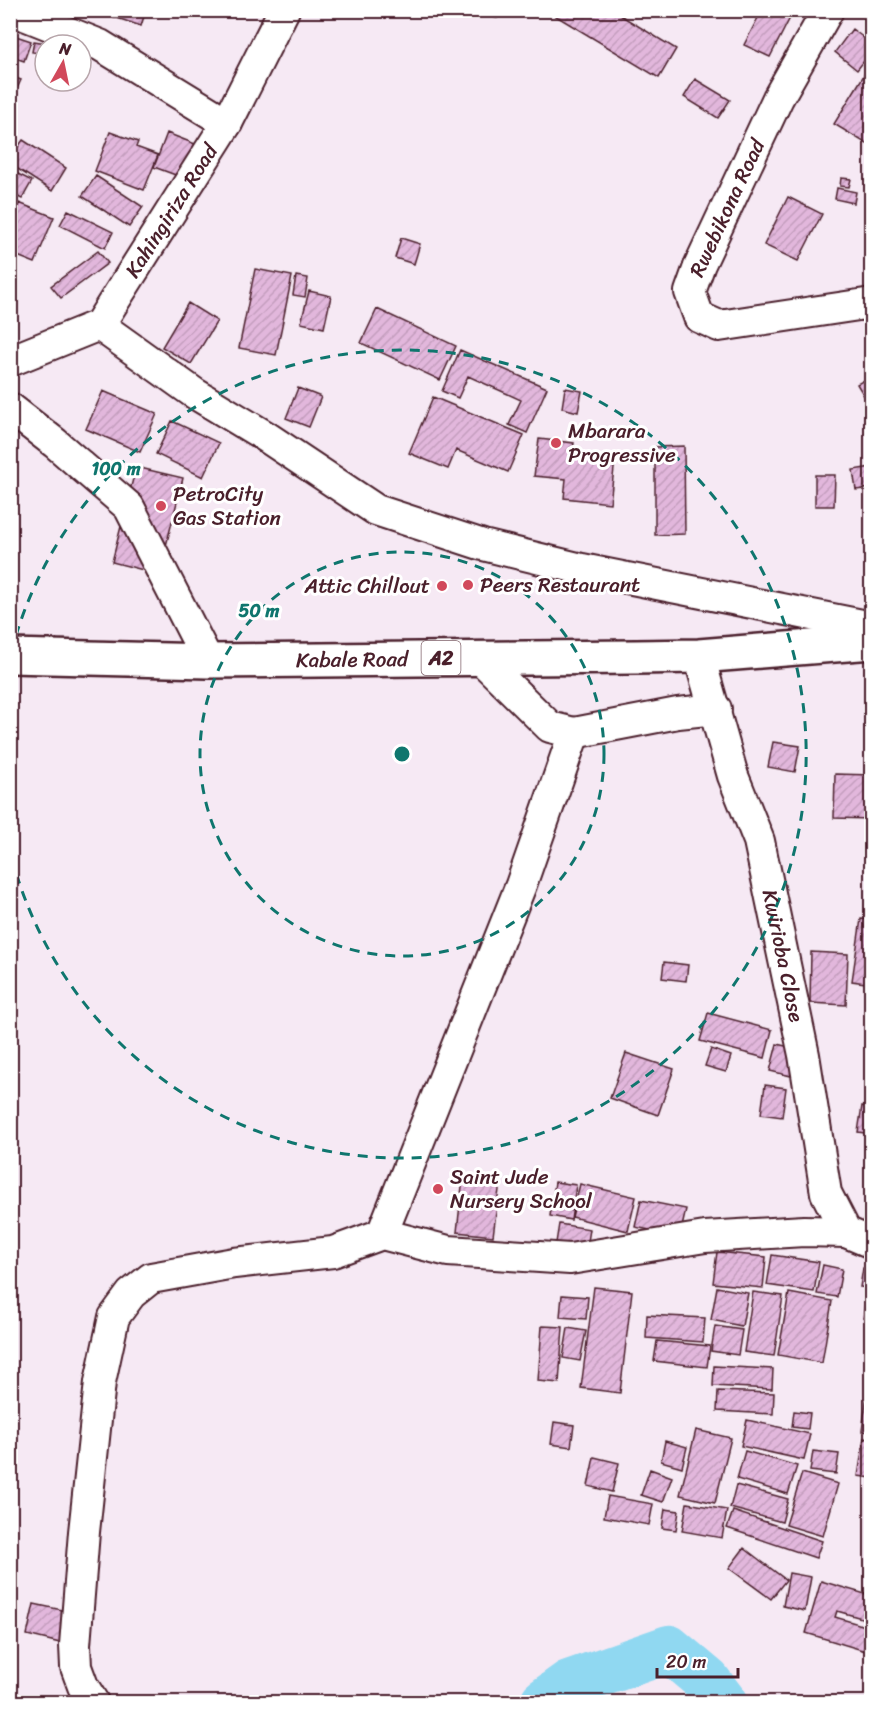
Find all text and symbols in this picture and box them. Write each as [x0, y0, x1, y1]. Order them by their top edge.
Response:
north arrow [33, 33, 93, 93]
text: N [57, 33, 74, 64]
street label: Rwebikona Road [678, 131, 777, 284]
street label: Kahingiriza Road [114, 135, 229, 286]
place label: Mbarara Progressive [568, 412, 676, 474]
marker: Mbarara Progressive [549, 436, 563, 450]
text: 100 m [92, 453, 141, 485]
place label: PetroCity Gas Station [173, 475, 281, 537]
marker: PetroCity Gas Station [154, 499, 168, 513]
place label: Peers Restaurant [480, 566, 640, 604]
place label: Attic Chillout [303, 567, 430, 605]
marker: Peers Restaurant [461, 578, 475, 592]
marker: Attic Chillout [435, 579, 449, 593]
text: 50 m [239, 595, 280, 627]
street label: Kabale Road [296, 640, 410, 679]
road number: A2 [422, 641, 460, 675]
centre of rings [392, 744, 412, 764]
street label: Kwirioba Close [751, 886, 816, 1026]
place label: Saint Jude Nursery School [450, 1158, 593, 1220]
marker: Saint Jude Nursery School [431, 1182, 445, 1196]
scale bar [657, 1641, 738, 1679]
text: 20 m [666, 1646, 706, 1678]

